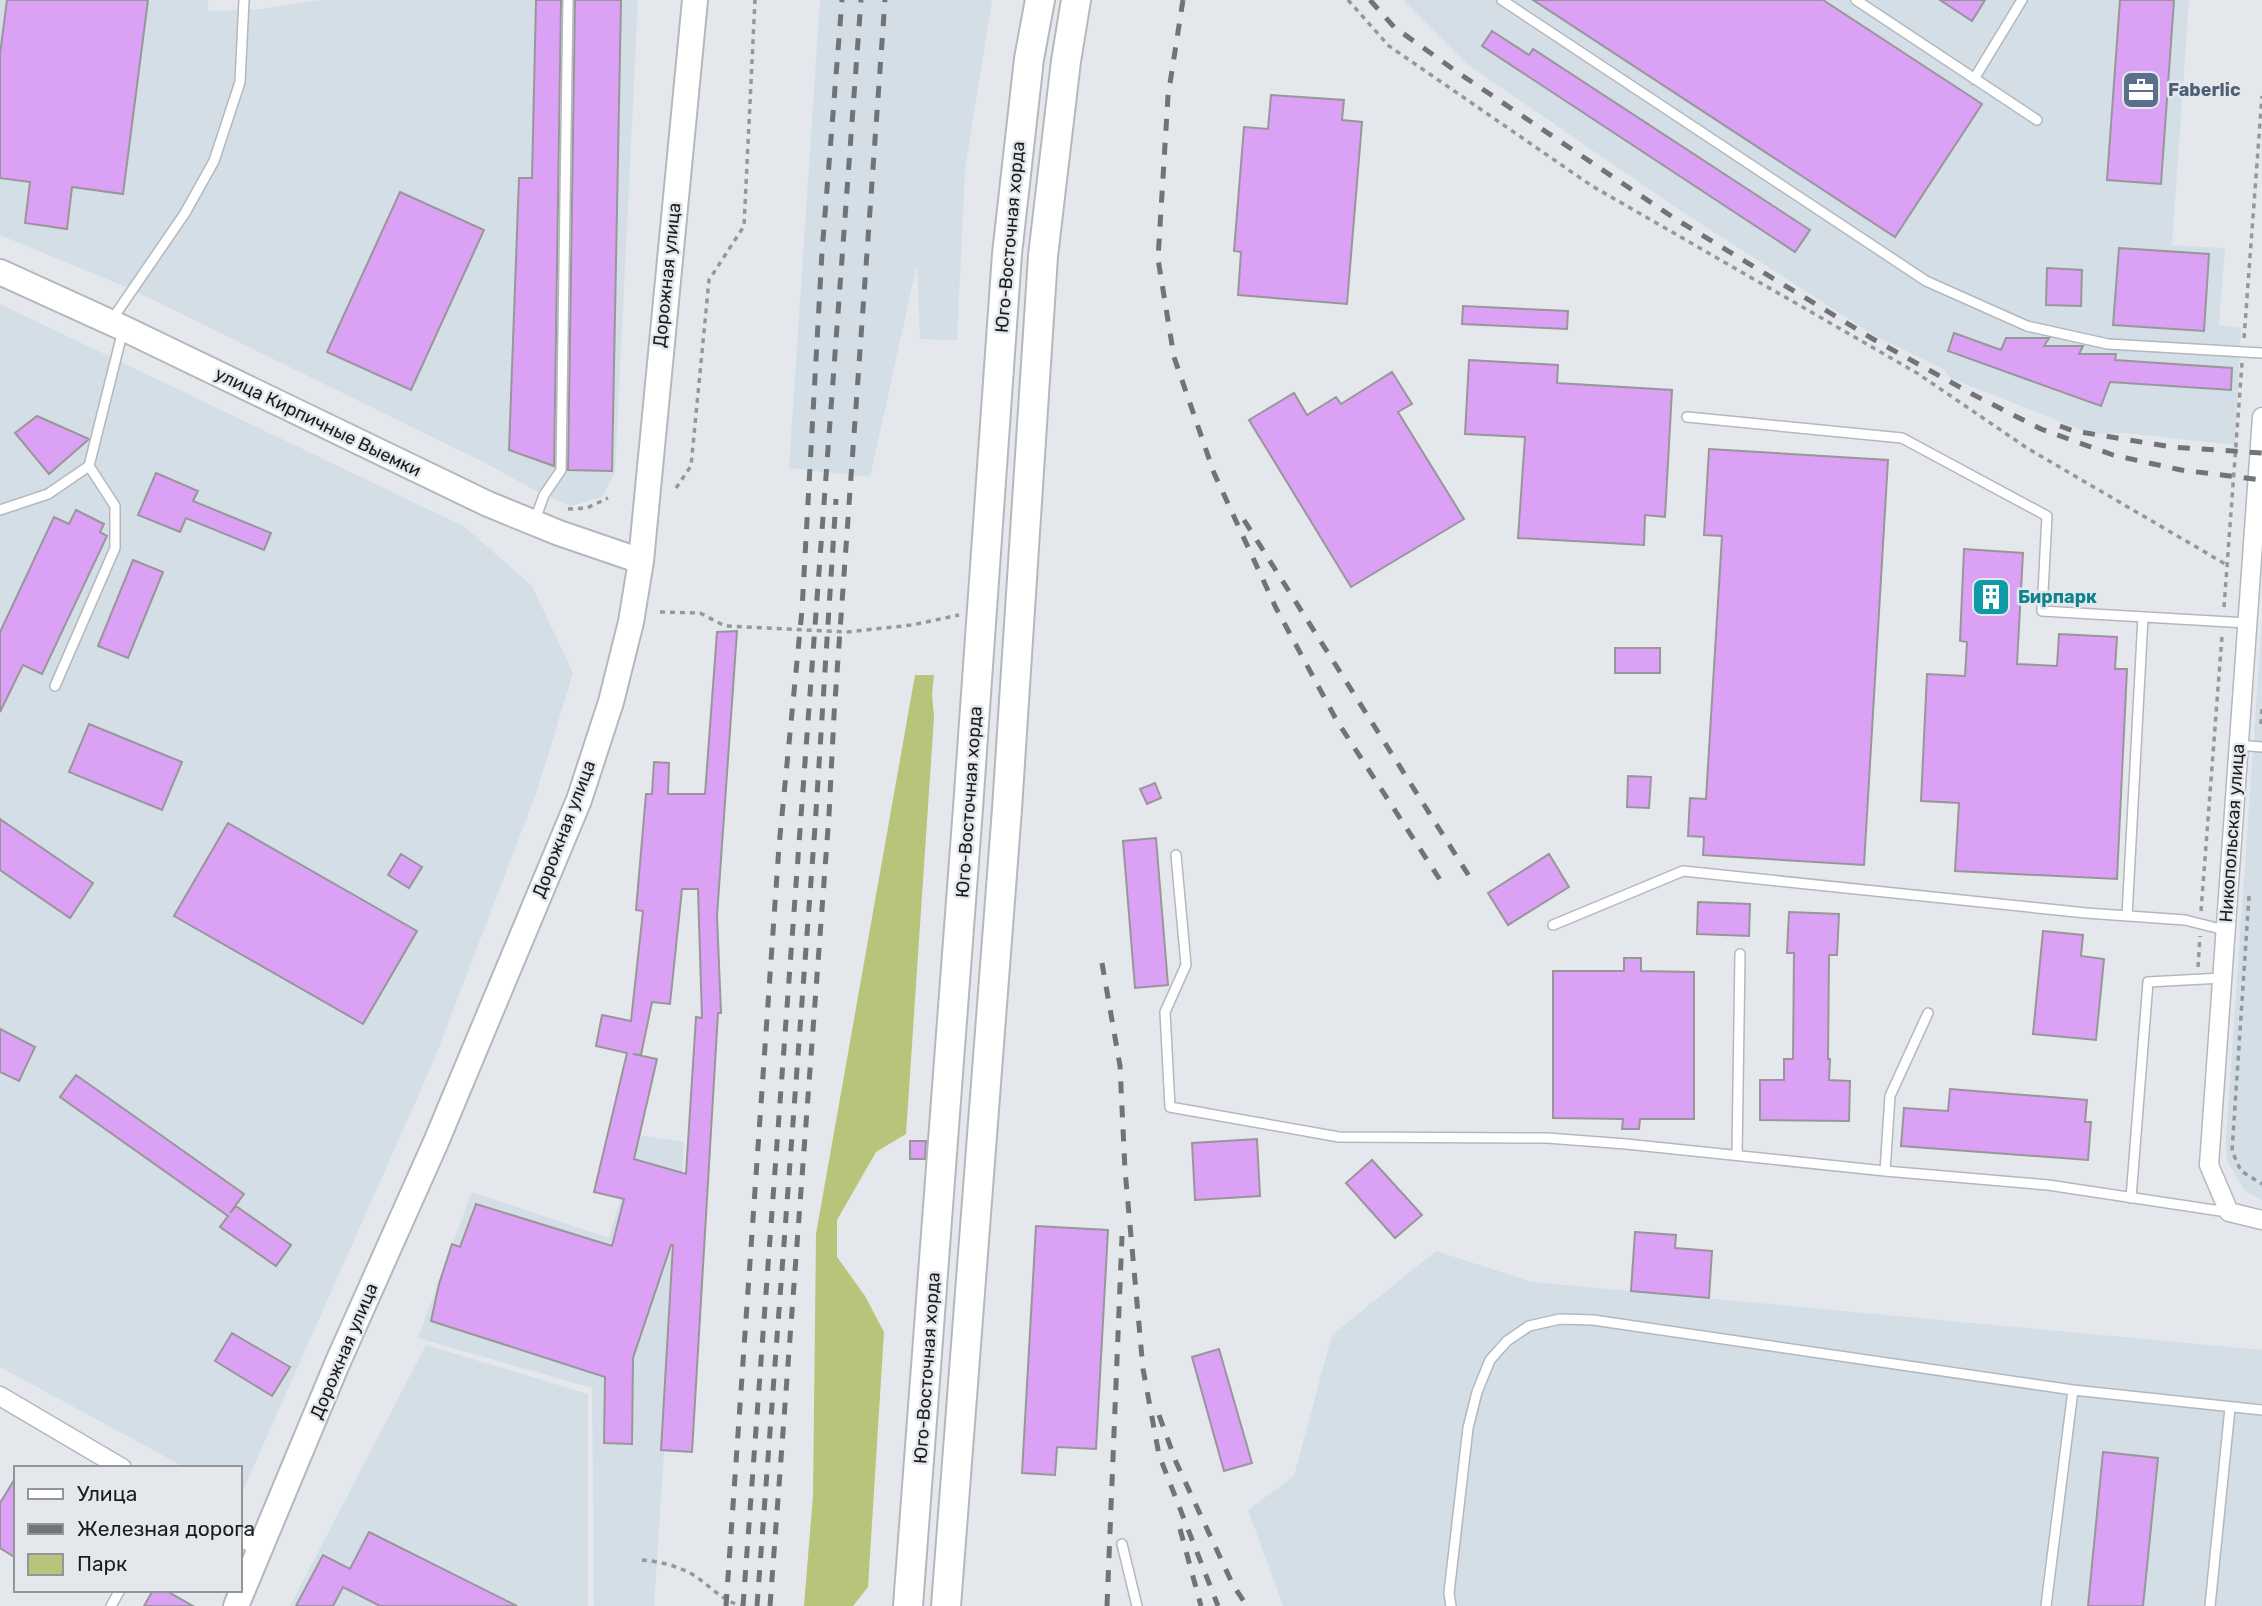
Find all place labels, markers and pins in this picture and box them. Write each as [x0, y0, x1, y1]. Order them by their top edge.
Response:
office icon: Faberlic [2120, 69, 2162, 111]
place label: Faberlic [2168, 79, 2241, 101]
building icon: Бирпарк [1970, 576, 2012, 618]
place label: Бирпарк [2018, 586, 2097, 608]

